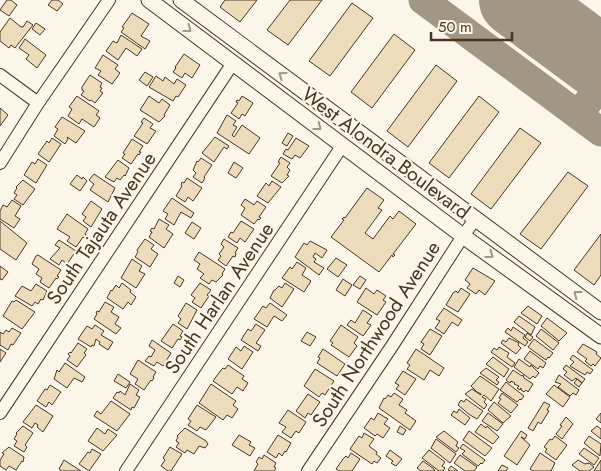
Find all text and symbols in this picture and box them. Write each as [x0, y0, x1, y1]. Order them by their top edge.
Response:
scale bar [431, 10, 512, 42]
text: 50 m [438, 16, 472, 38]
one-way arrow [182, 23, 192, 32]
one-way arrow [278, 72, 288, 81]
street label: West Alondra Boulevard [295, 80, 476, 226]
one-way arrow [312, 121, 322, 130]
street label: South Tajauta Avenue [39, 146, 163, 310]
street label: South Harlan Avenue [158, 217, 281, 380]
street label: South Northwood Avenue [305, 235, 448, 433]
one-way arrow [484, 249, 494, 258]
one-way arrow [573, 291, 583, 300]

